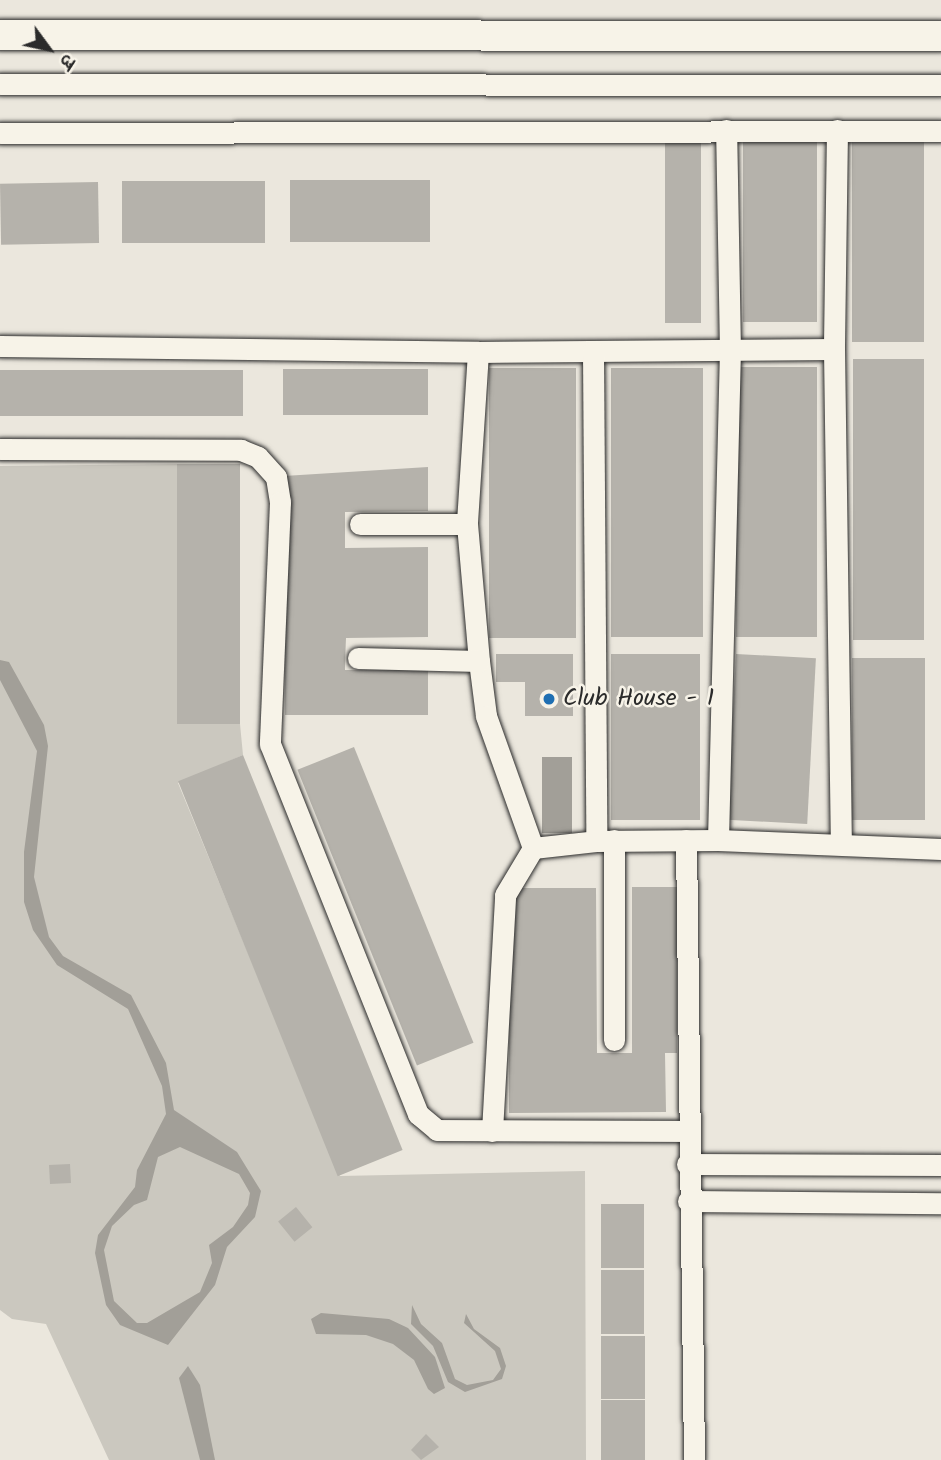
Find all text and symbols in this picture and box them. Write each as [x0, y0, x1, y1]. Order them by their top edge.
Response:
north arrow [14, 14, 84, 84]
text: उ [51, 47, 82, 74]
place label: Club House - 1 [563, 685, 714, 713]
marker: Club House - 1 [541, 691, 557, 707]

